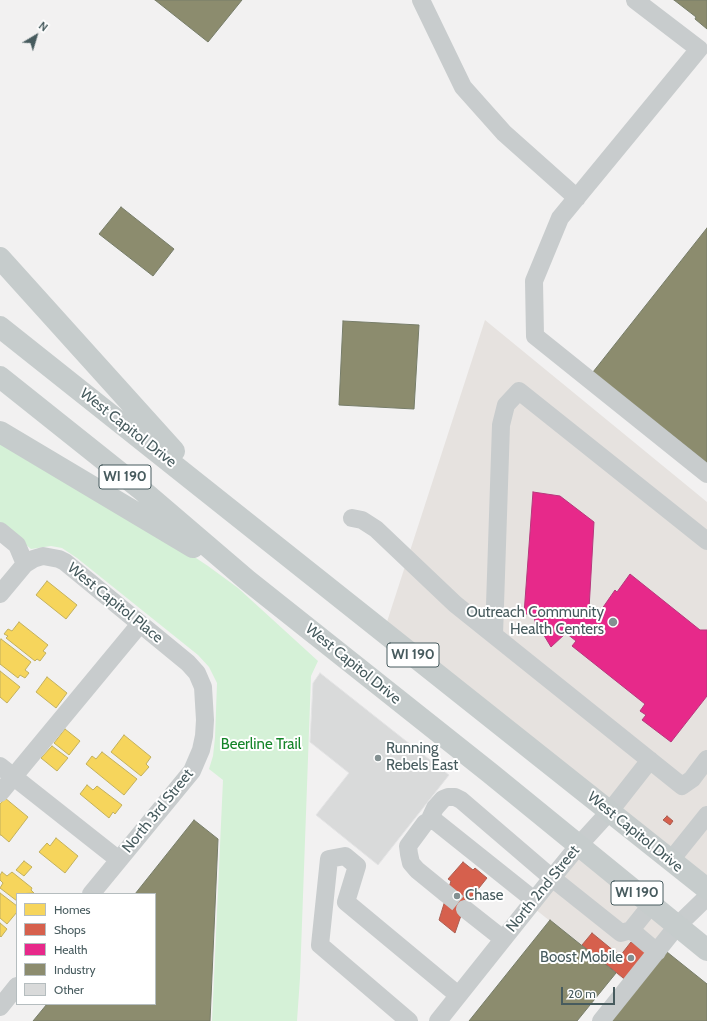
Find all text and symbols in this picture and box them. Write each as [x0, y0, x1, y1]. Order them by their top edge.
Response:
north arrow [16, 16, 56, 56]
text: N [36, 19, 51, 34]
street label: West Capitol Drive [76, 385, 180, 471]
road number: WI 190 [99, 465, 151, 489]
street label: West Capitol Place [64, 559, 166, 647]
place label: Outreach Community Health Centers [466, 604, 604, 639]
marker: Outreach Community Health Centers [607, 616, 619, 628]
street label: West Capitol Drive [302, 620, 404, 708]
road number: WI 190 [387, 643, 439, 667]
park label: Beerline Trail [221, 736, 301, 754]
place label: Running Rebels East [386, 740, 458, 775]
marker: Running Rebels East [373, 753, 383, 763]
street label: North 3rd Street [119, 765, 197, 857]
street label: West Capitol Drive [584, 788, 686, 876]
street label: North 2nd Street [503, 842, 583, 936]
road number: WI 190 [611, 881, 663, 905]
place label: Chase [465, 887, 503, 905]
marker: Chase [452, 891, 462, 901]
legend [16, 893, 156, 1005]
text: Homes [54, 902, 91, 917]
text: Shops [54, 922, 86, 937]
text: Health [54, 942, 88, 957]
place label: Boost Mobile [540, 949, 623, 967]
marker: Boost Mobile [626, 953, 636, 963]
text: Industry [54, 962, 95, 977]
scale bar [563, 979, 617, 1005]
text: Other [54, 982, 84, 997]
text: 20 m [568, 986, 596, 1001]

